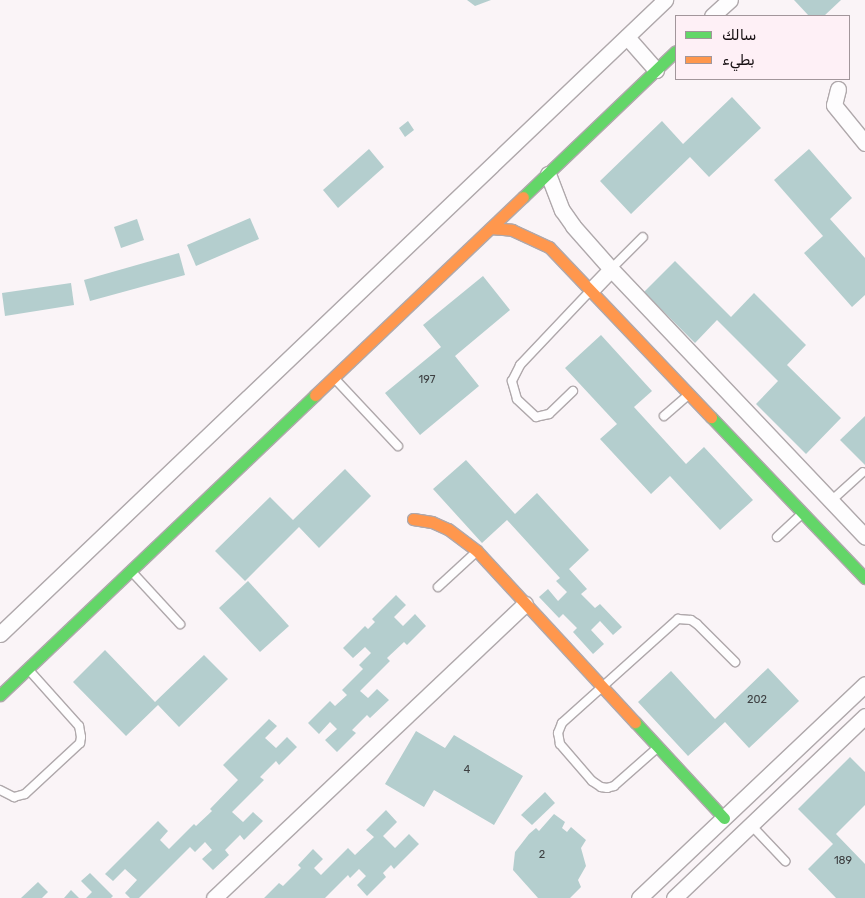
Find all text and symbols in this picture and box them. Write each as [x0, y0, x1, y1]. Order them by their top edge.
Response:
legend [675, 15, 850, 80]
text: سالك [722, 26, 757, 44]
text: بطيء [722, 51, 755, 69]
house number: 197 [419, 373, 435, 387]
house number: 202 [747, 693, 767, 707]
house number: 4 [464, 763, 470, 777]
house number: 2 [539, 848, 545, 862]
house number: 189 [834, 854, 852, 868]

